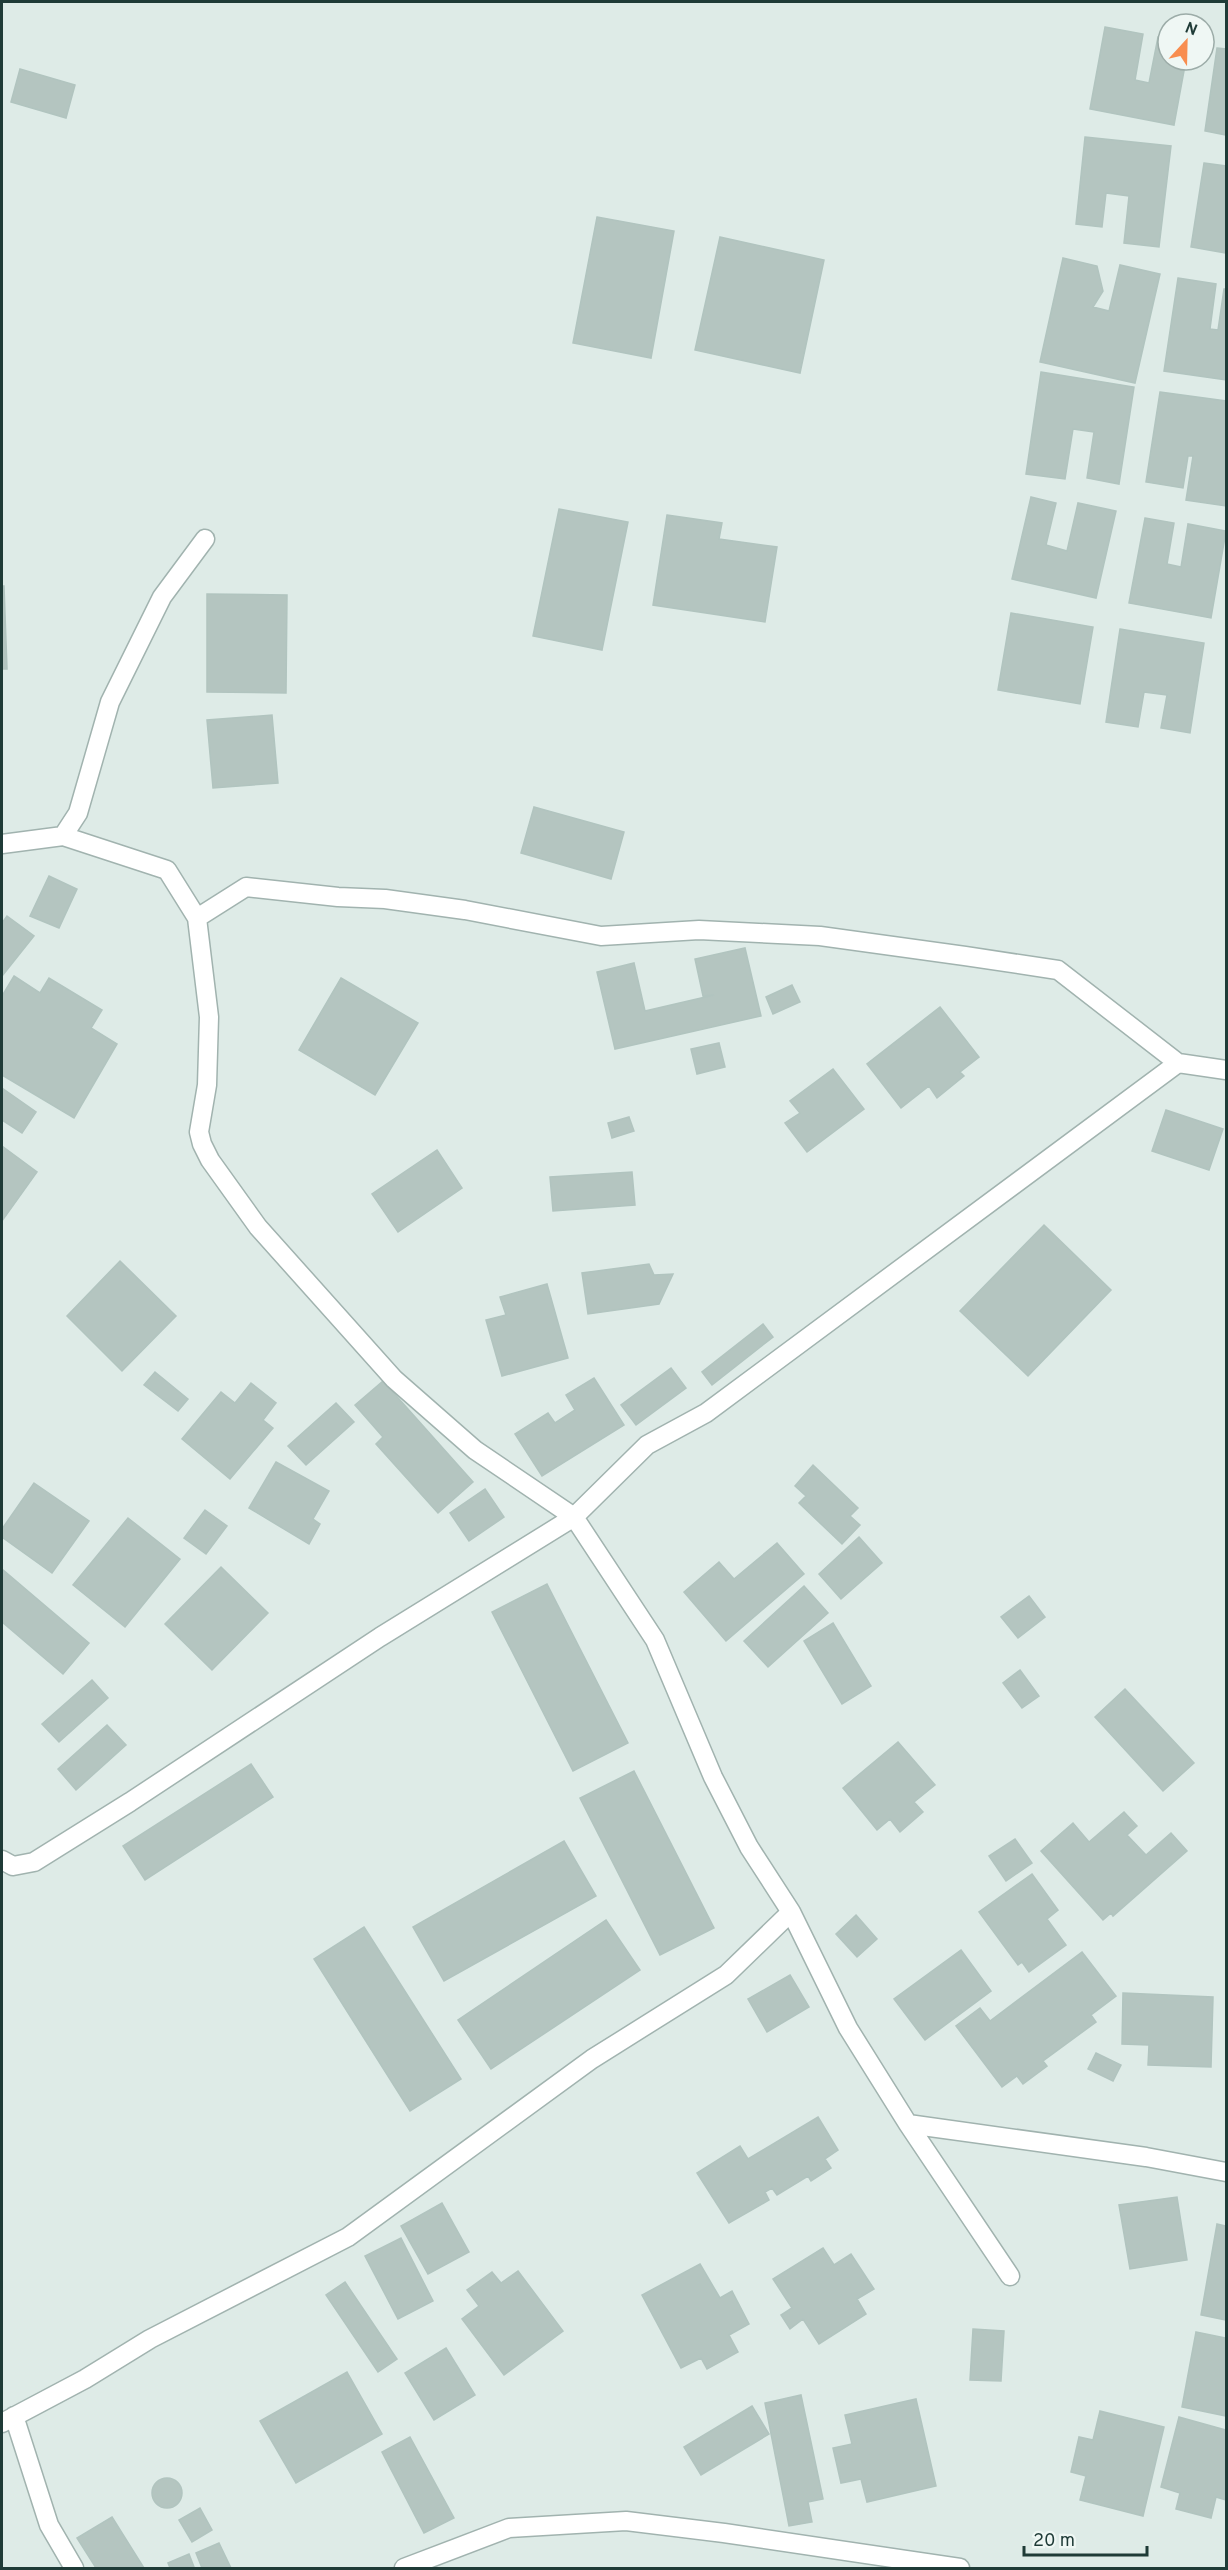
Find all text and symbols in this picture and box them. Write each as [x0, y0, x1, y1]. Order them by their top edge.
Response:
north arrow [1156, 12, 1216, 72]
text: N [1182, 19, 1200, 41]
scale bar [1024, 2519, 1147, 2557]
text: 20 m [1033, 2530, 1075, 2553]

